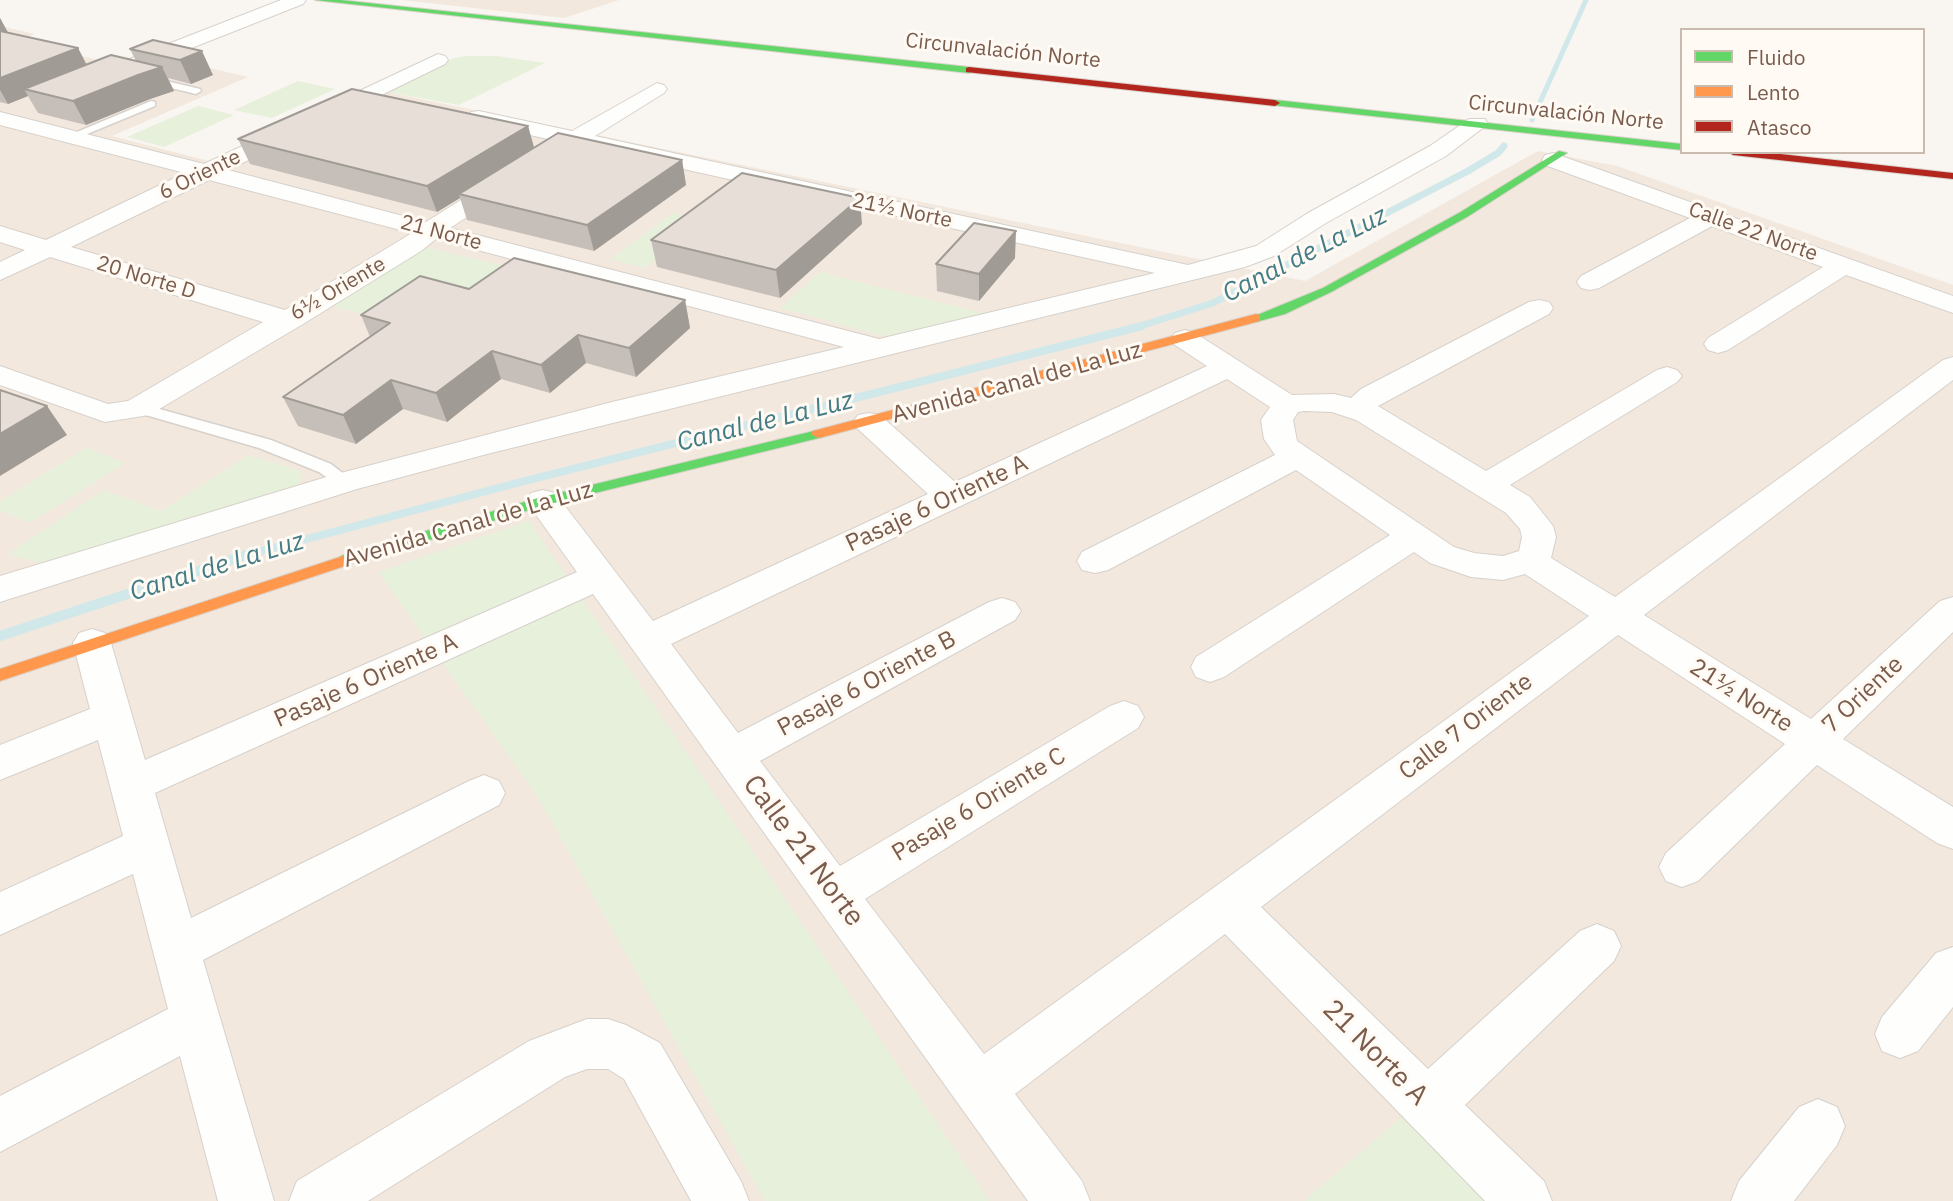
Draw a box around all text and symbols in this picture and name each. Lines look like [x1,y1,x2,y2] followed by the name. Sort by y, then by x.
[904,28,1102,74] street label: Circunvalación Norte
[1680,28,1925,154] legend
[1747,43,1806,71] text: Fluido
[1747,78,1800,106] text: Lento
[1467,90,1665,136] street label: Circunvalación Norte
[1747,113,1811,141] text: Atasco
[155,144,245,206] street label: 6 Oriente
[850,188,954,234] street label: 21½ Norte
[1685,197,1821,267] street label: Calle 22 Norte
[1218,200,1392,310] water label: Canal de La Luz
[397,210,485,256] street label: 21 Norte
[93,251,199,305] street label: 20 Norte D
[286,252,390,326] street label: 6½ Oriente
[889,336,1145,430] street label: Avenida Canal de La Luz
[674,385,856,459] water label: Canal de La Luz
[841,449,1033,559] street label: Pasaje 6 Oriente A
[340,476,596,574] street label: Avenida Canal de La Luz
[126,526,308,608] water label: Canal de La Luz
[773,625,961,743] street label: Pasaje 6 Oriente B
[270,628,462,734] street label: Pasaje 6 Oriente A
[1817,650,1909,740] street label: 7 Oriente
[1684,653,1798,739] street label: 21½ Norte
[1394,667,1538,787] street label: Calle 7 Oriente
[887,742,1071,868] street label: Pasaje 6 Oriente C
[735,769,871,933] street label: Calle 21 Norte
[1315,993,1435,1113] street label: 21 Norte A

